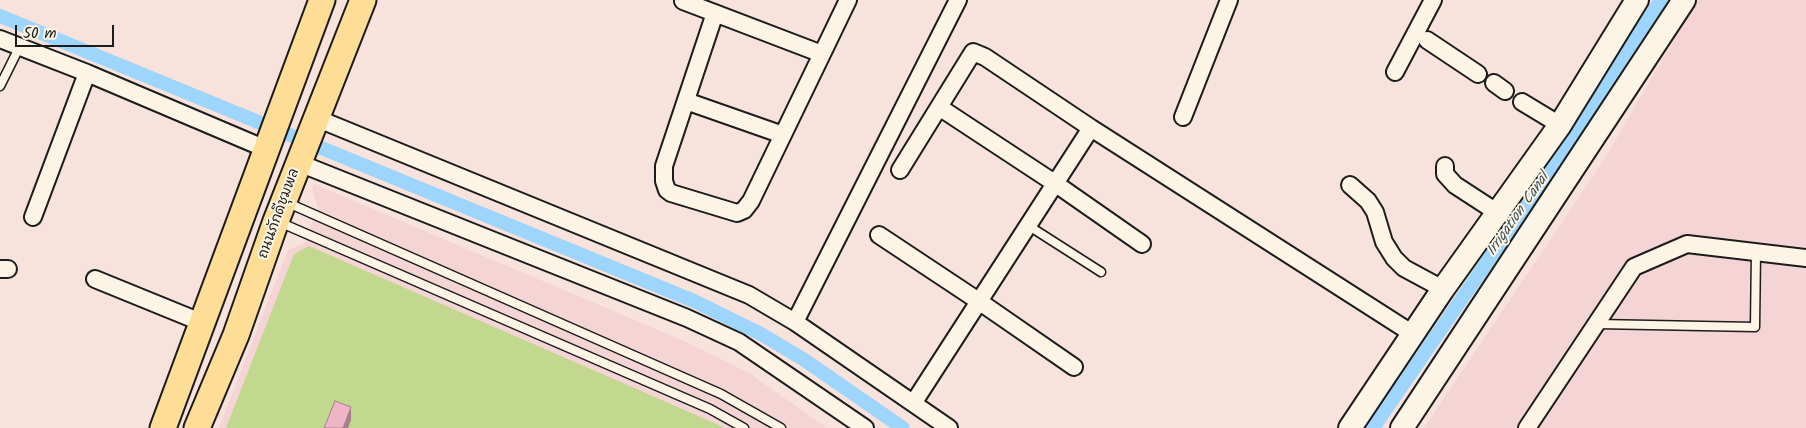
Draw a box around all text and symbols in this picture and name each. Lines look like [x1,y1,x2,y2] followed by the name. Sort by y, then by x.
[18,15,116,47] scale bar
[23,22,57,46] text: 50 m
[256,167,304,261] street label: ถนนภักดีชุมพล
[1484,170,1554,260] water label: Irrigation Canal

